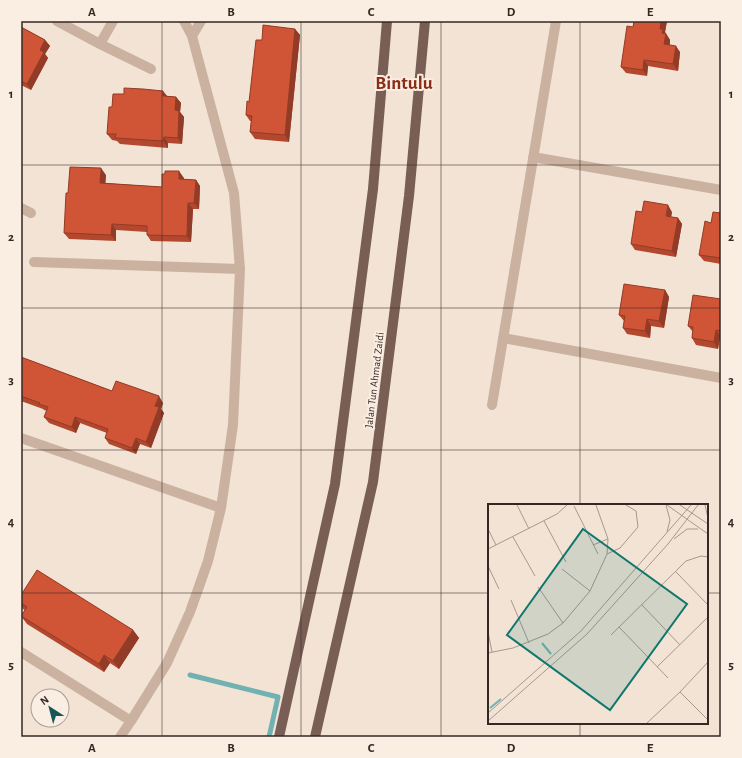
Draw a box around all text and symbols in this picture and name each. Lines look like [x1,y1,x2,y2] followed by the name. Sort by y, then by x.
[88,6,96,19] text: A
[227,6,235,19] text: B
[368,6,375,19] text: C
[507,6,516,19] text: D
[647,6,654,19] text: E
[375,74,433,93] district label: Bintulu
[9,88,13,101] text: 1
[729,88,733,101] text: 1
[8,231,14,244] text: 2
[728,231,734,244] text: 2
[363,332,386,429] street label: Jalan Tun Ahmad Zaidi
[8,374,14,387] text: 3
[728,374,734,387] text: 3
[488,504,708,724] inset map
[8,516,15,529] text: 4
[728,516,735,529] text: 4
[8,659,14,672] text: 5
[728,659,734,672] text: 5
[30,688,70,728] north arrow
[38,694,51,707] text: N
[88,742,96,755] text: A
[227,742,235,755] text: B
[368,742,375,755] text: C
[507,742,516,755] text: D
[647,742,654,755] text: E

